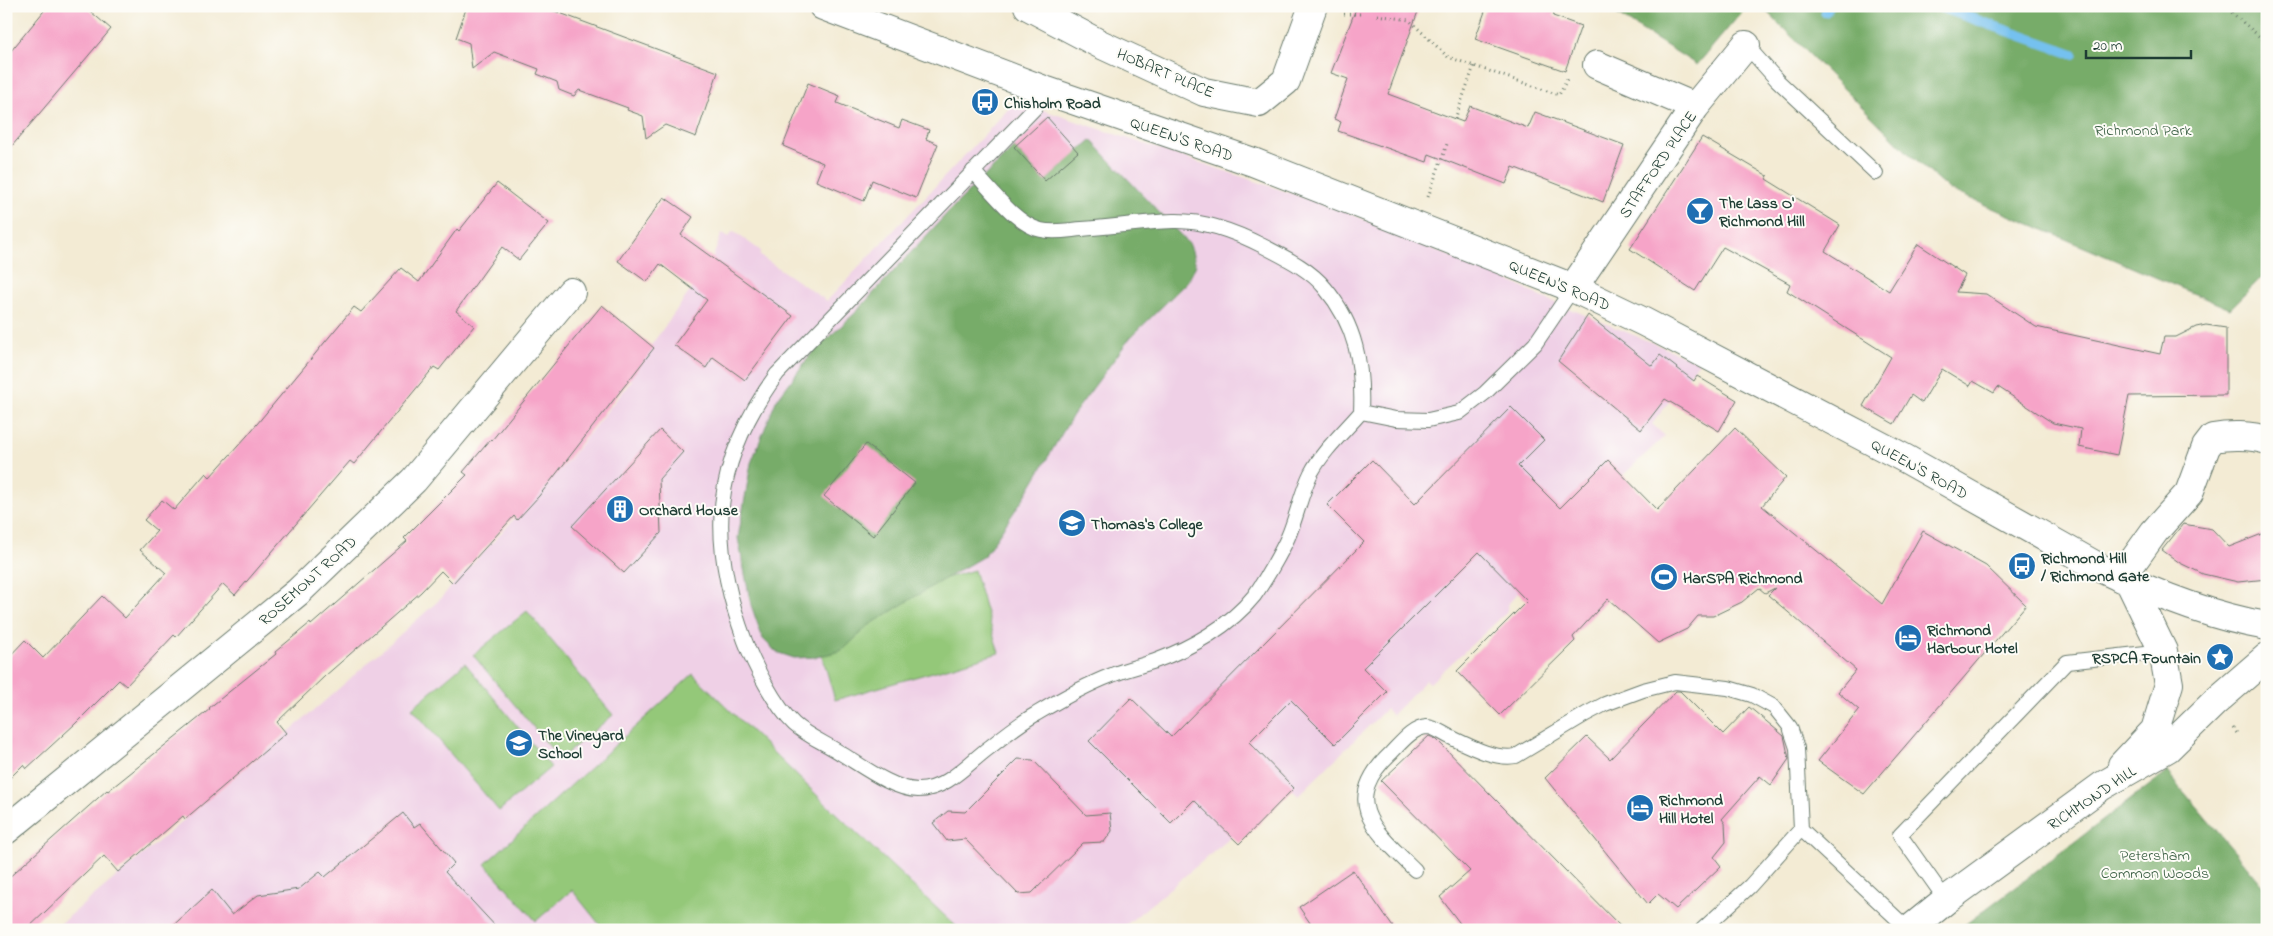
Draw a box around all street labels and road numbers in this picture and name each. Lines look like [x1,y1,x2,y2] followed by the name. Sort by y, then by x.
[1113,42,1218,105] street label: HOBART PLACE
[1614,106,1704,224] street label: STAFFORD PLACE
[1127,111,1236,169] street label: QUEEN'S ROAD
[1505,254,1613,318] street label: QUEEN'S ROAD
[1866,433,1972,506] street label: QUEEN'S ROAD
[254,531,363,632] street label: ROSEMONT ROAD
[2043,760,2141,837] street label: RICHMOND HILL

